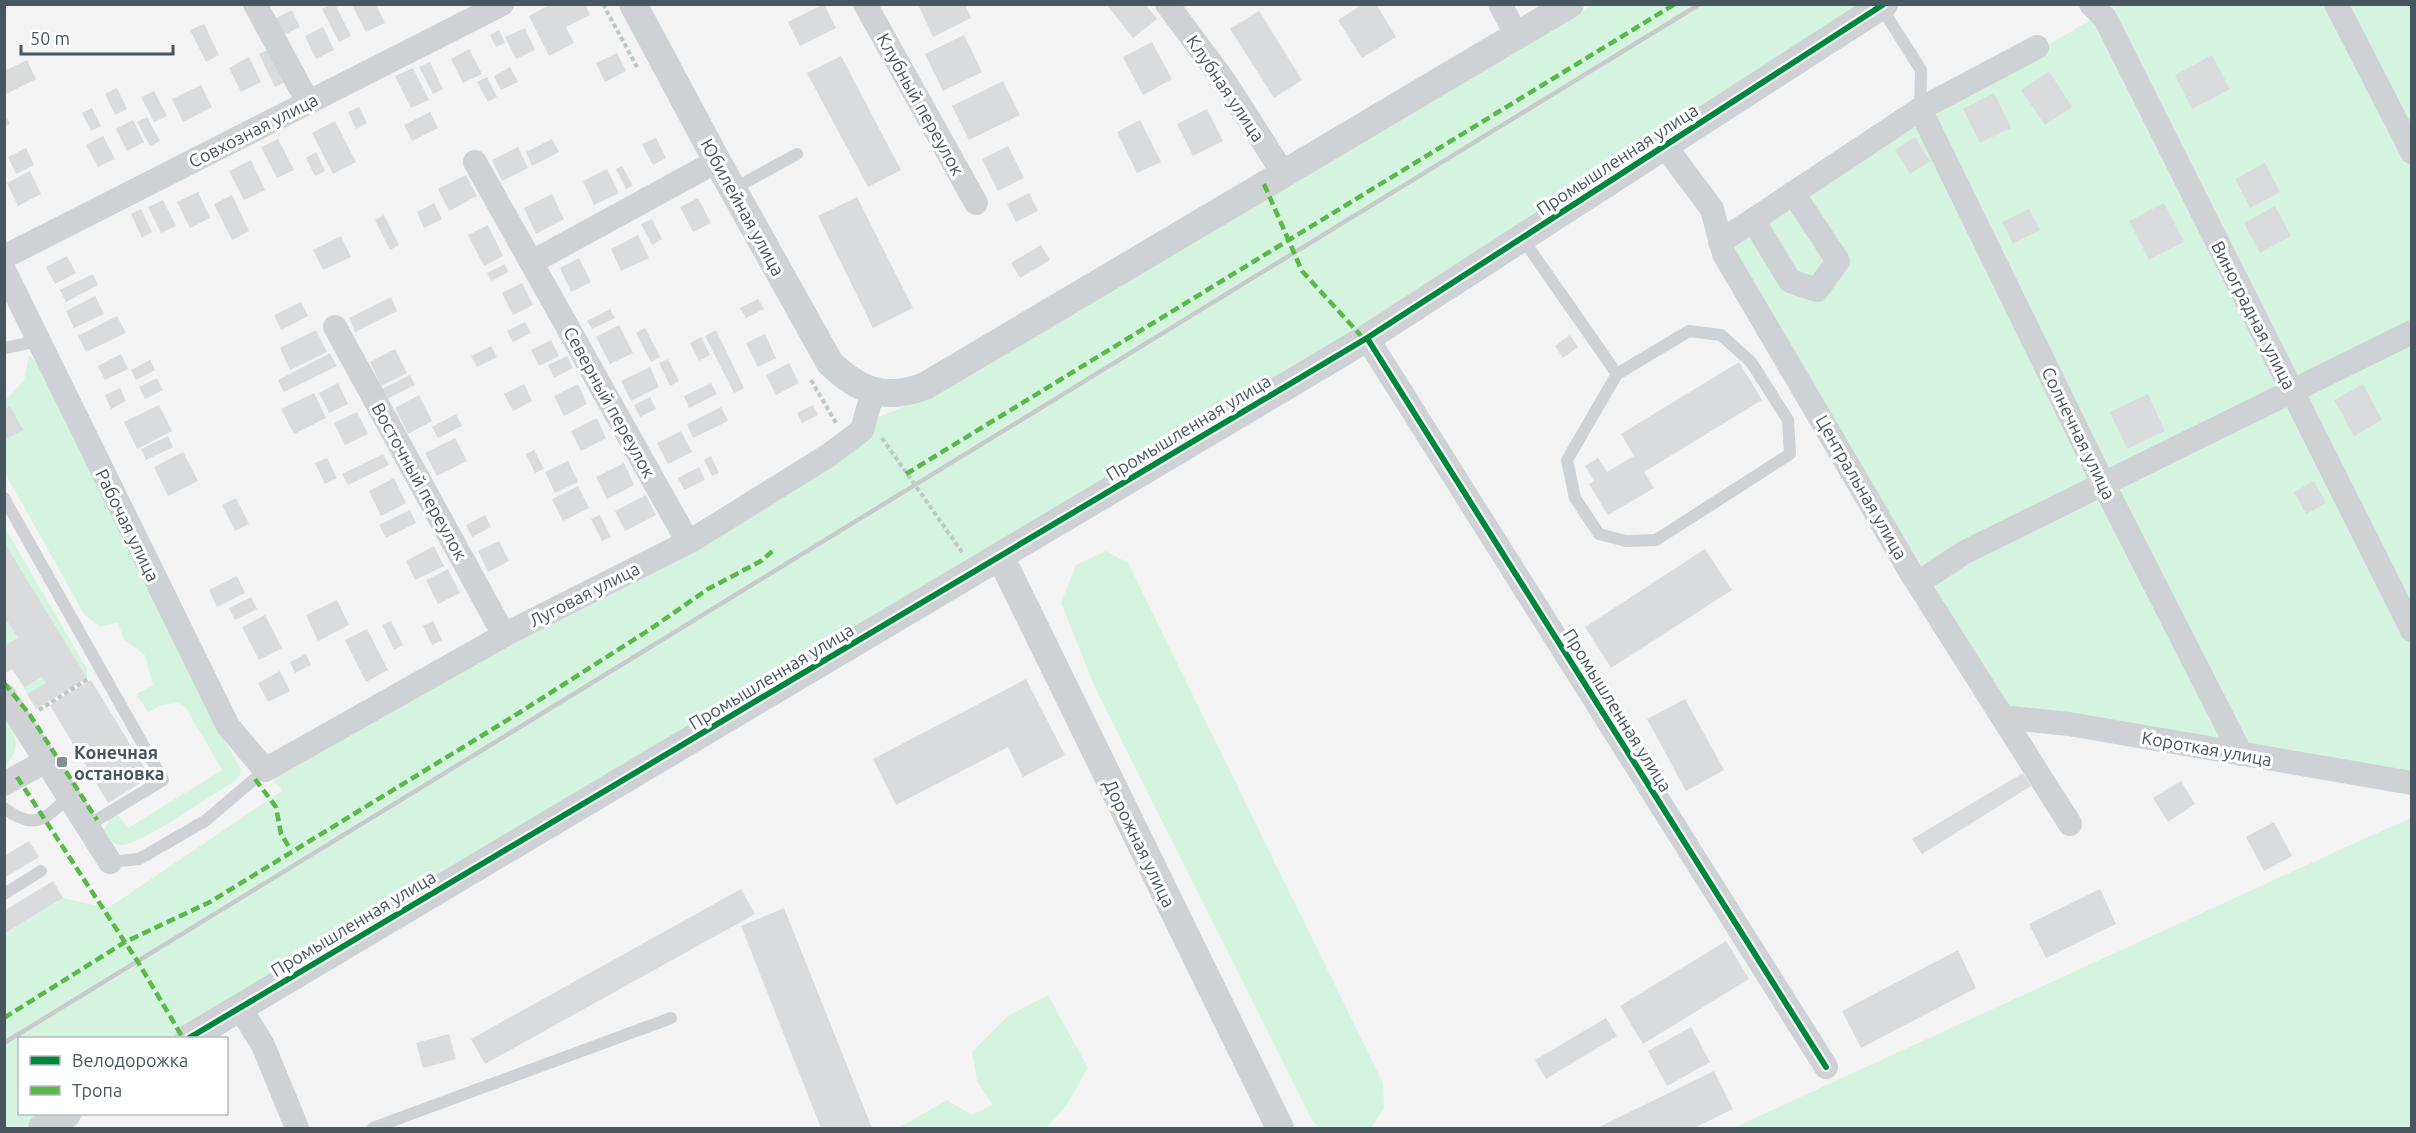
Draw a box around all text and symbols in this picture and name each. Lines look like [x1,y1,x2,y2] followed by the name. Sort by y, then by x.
[21,18,172,56] scale bar
[30,28,70,48] text: 50 m
[874,30,968,178] street label: Клубный переулок
[1183,31,1269,145] street label: Клубная улица
[185,89,321,171] street label: Совхозная улица
[1533,99,1701,219] street label: Промышленная улица
[697,135,789,279] street label: Юбилейная улица
[2208,238,2300,392] street label: Виноградная улица
[560,323,660,481] street label: Северный переулок
[2038,364,2120,502] street label: Солнечная улица
[1102,370,1274,484] street label: Промышленная улица
[368,399,472,563] street label: Восточный переулок
[1812,411,1912,563] street label: Центральная улица
[92,465,164,585] street label: Рабочая улица
[525,558,643,630] street label: Луговая улица
[685,619,857,733] street label: Промышленная улица
[1560,625,1676,795] street label: Промышленная улица
[2140,727,2274,769] street label: Короткая улица
[74,742,165,783] place label: Конечная остановка
[55,755,69,769] marker: Конечная остановка
[1100,776,1180,910] street label: Дорожная улица
[267,866,439,980] street label: Промышленная улица
[18,1037,228,1115] legend
[72,1050,188,1070] text: Велодорожка
[72,1080,122,1100] text: Тропа

